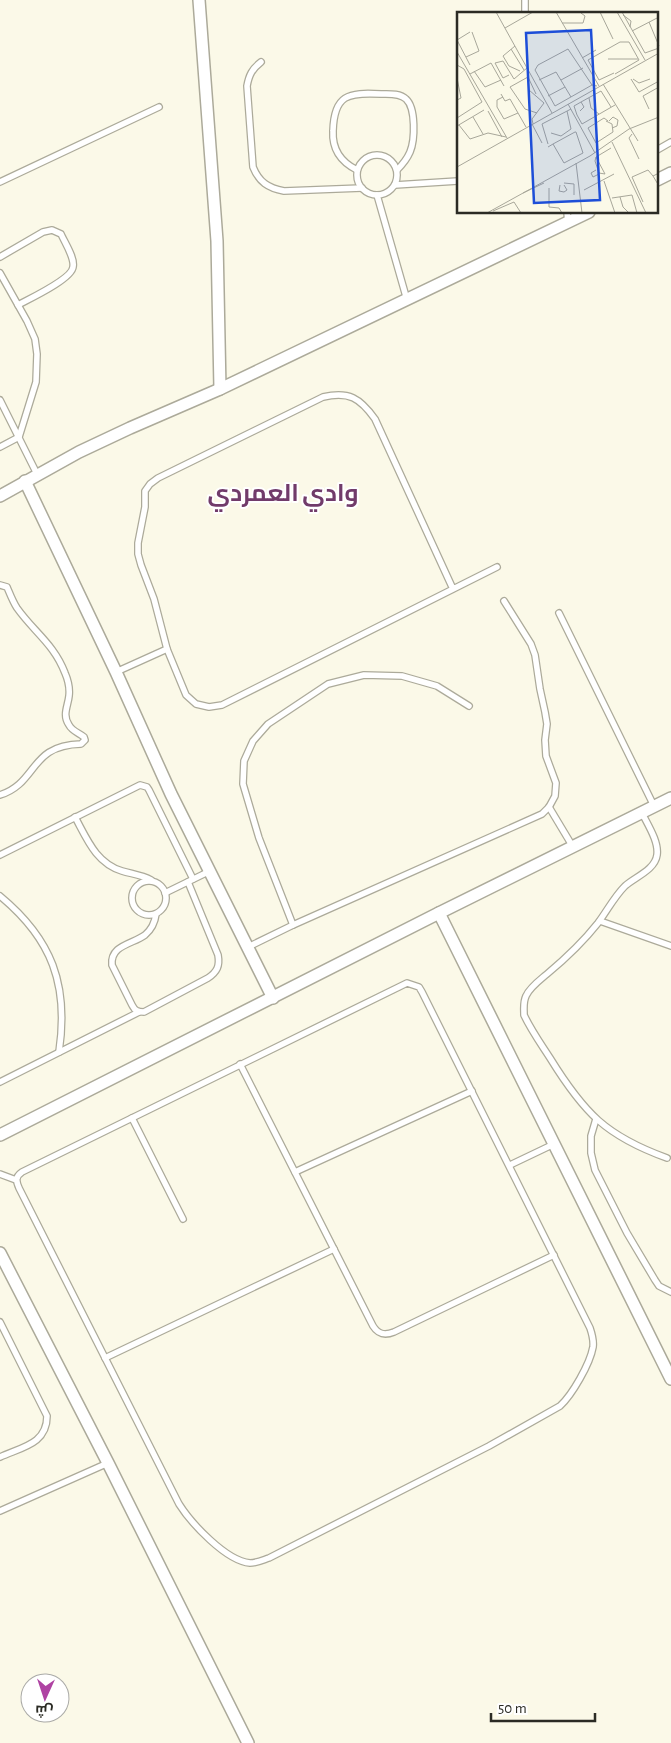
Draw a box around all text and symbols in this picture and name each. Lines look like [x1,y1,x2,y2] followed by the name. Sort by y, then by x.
[457,12,658,214] inset map
[207,482,359,512] district label: وادي العمردي
[20,1673,70,1723] north arrow
[491,1690,595,1722] scale bar
[498,1701,527,1716] text: 50 m
[35,1702,54,1719] text: ش

